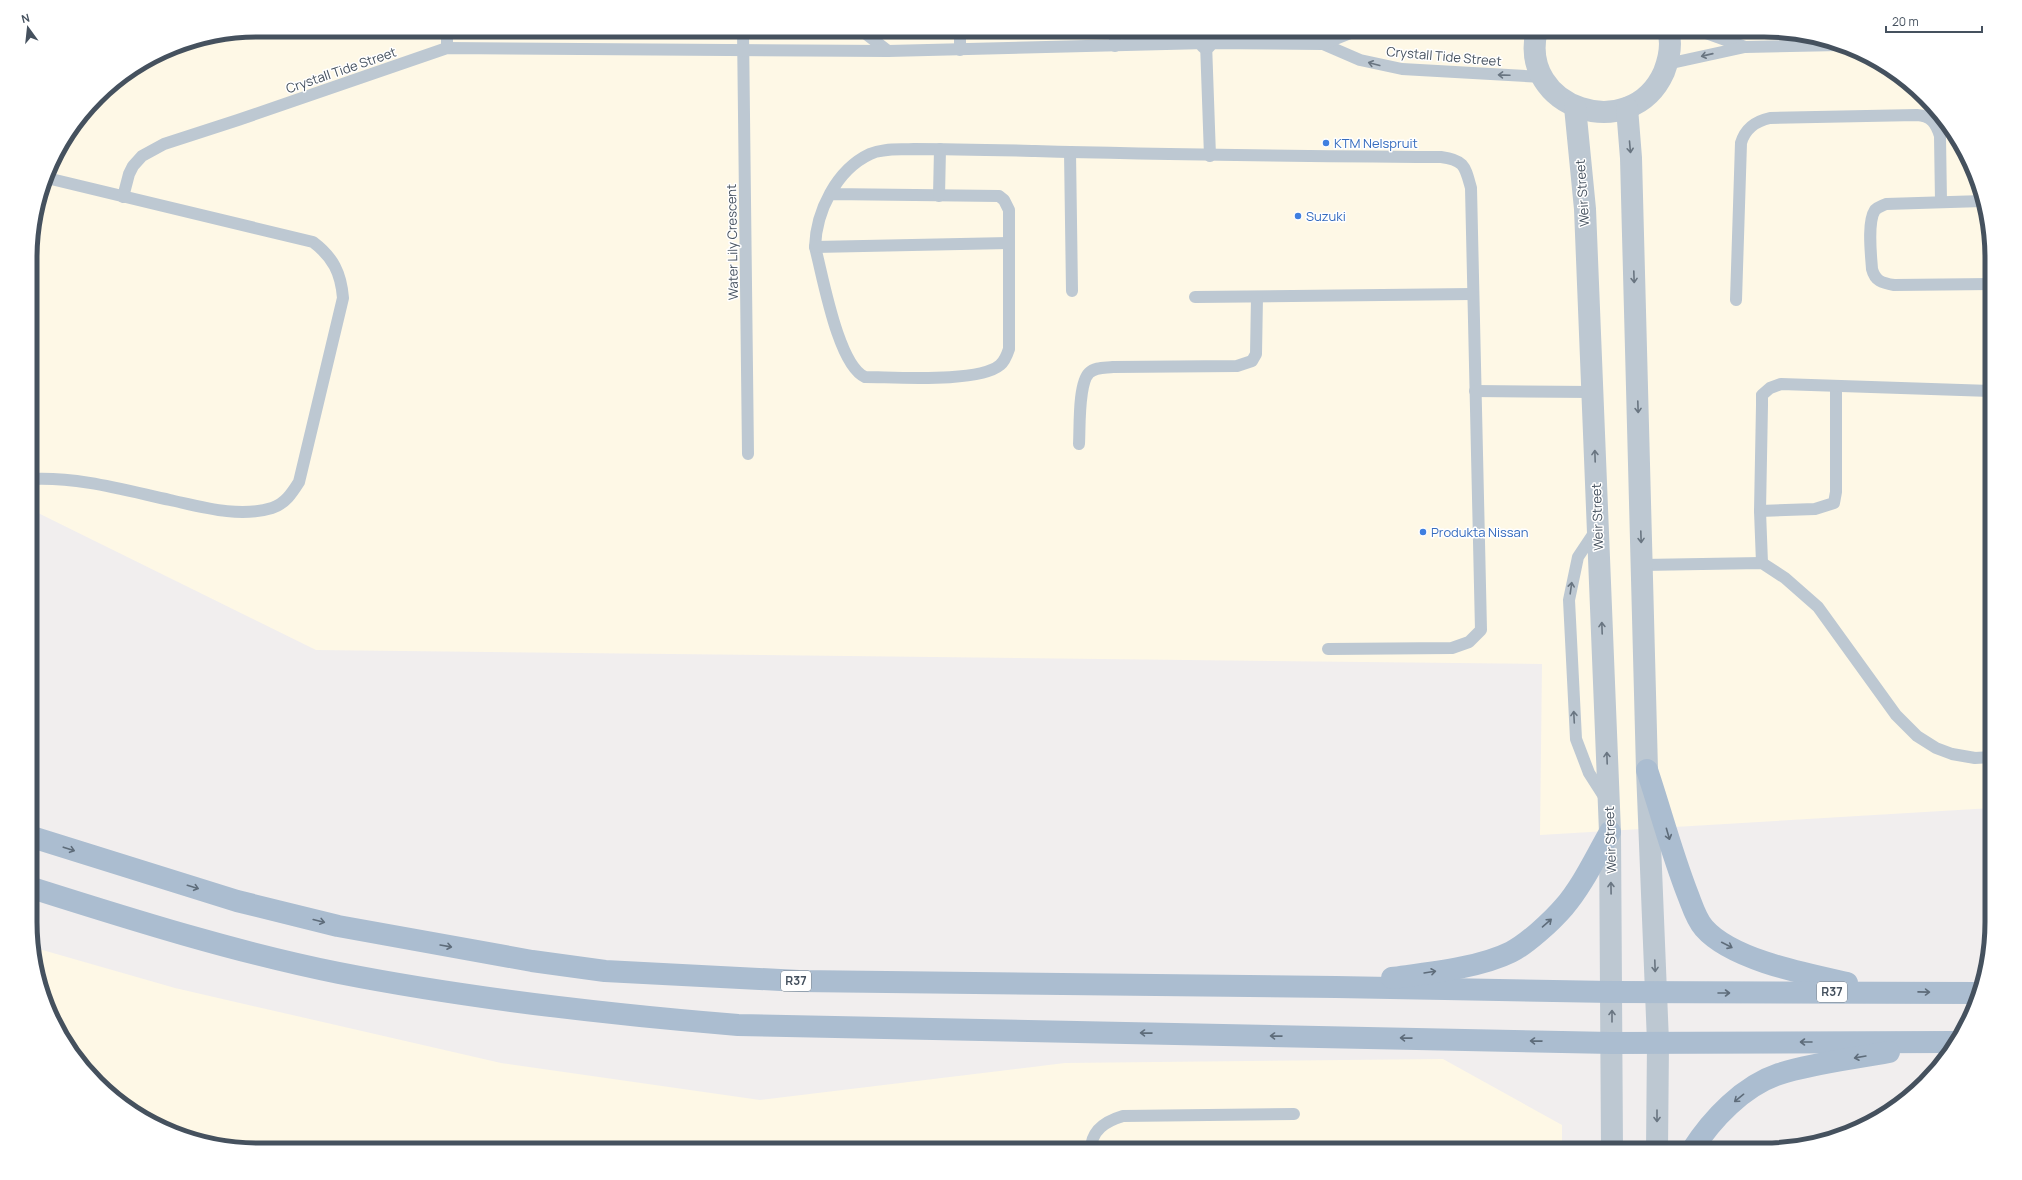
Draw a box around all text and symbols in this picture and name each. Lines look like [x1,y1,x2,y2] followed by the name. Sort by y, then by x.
[8,8,48,48] north arrow
[1886,8,1982,34] scale bar
[20,10,31,26] text: N
[1892,13,1919,30] text: 20 m
[1386,42,1502,70] street label: Crystall Tide Street
[283,43,399,97] street label: Crystall Tide Street
[1700,52,1713,60] one-way arrow
[1368,60,1381,67] one-way arrow
[1498,72,1511,79] one-way arrow
[1334,134,1418,152] place label: KTM Nelspruit
[1321,138,1331,148] marker: KTM Nelspruit
[1626,140,1634,153] one-way arrow
[1571,159,1593,227] street label: Weir Street
[722,184,742,300] street label: Water Lily Crescent
[1306,207,1346,225] place label: Suzuki
[1293,211,1303,221] marker: Suzuki
[1630,270,1638,283] one-way arrow
[1634,400,1642,413] one-way arrow
[1591,450,1599,463] one-way arrow
[1587,483,1607,551] street label: Weir Street
[1431,523,1529,541] place label: Produkta Nissan
[1418,527,1428,537] marker: Produkta Nissan
[1637,530,1645,543] one-way arrow
[1567,582,1575,595] one-way arrow
[1598,622,1605,635] one-way arrow
[1570,711,1578,724] one-way arrow
[1603,752,1611,765] one-way arrow
[1600,806,1620,874] street label: Weir Street
[1664,827,1672,840] one-way arrow
[63,845,75,853] one-way arrow
[1607,882,1615,895] one-way arrow
[186,884,199,891] one-way arrow
[312,918,325,925] one-way arrow
[1542,919,1553,928] one-way arrow
[439,942,452,950] one-way arrow
[1721,942,1733,949] one-way arrow
[1651,959,1659,972] one-way arrow
[1423,968,1436,976] one-way arrow
[781,971,811,991] road number: R37
[1817,982,1847,1002] road number: R37
[1917,988,1930,996] one-way arrow
[1717,989,1730,996] one-way arrow
[1608,1010,1616,1023] one-way arrow
[1140,1029,1153,1037] one-way arrow
[1270,1032,1283,1039] one-way arrow
[1400,1034,1413,1042] one-way arrow
[1530,1037,1543,1045] one-way arrow
[1800,1038,1813,1046] one-way arrow
[1854,1053,1867,1061] one-way arrow
[1733,1093,1744,1102] one-way arrow
[1653,1109,1661,1122] one-way arrow

